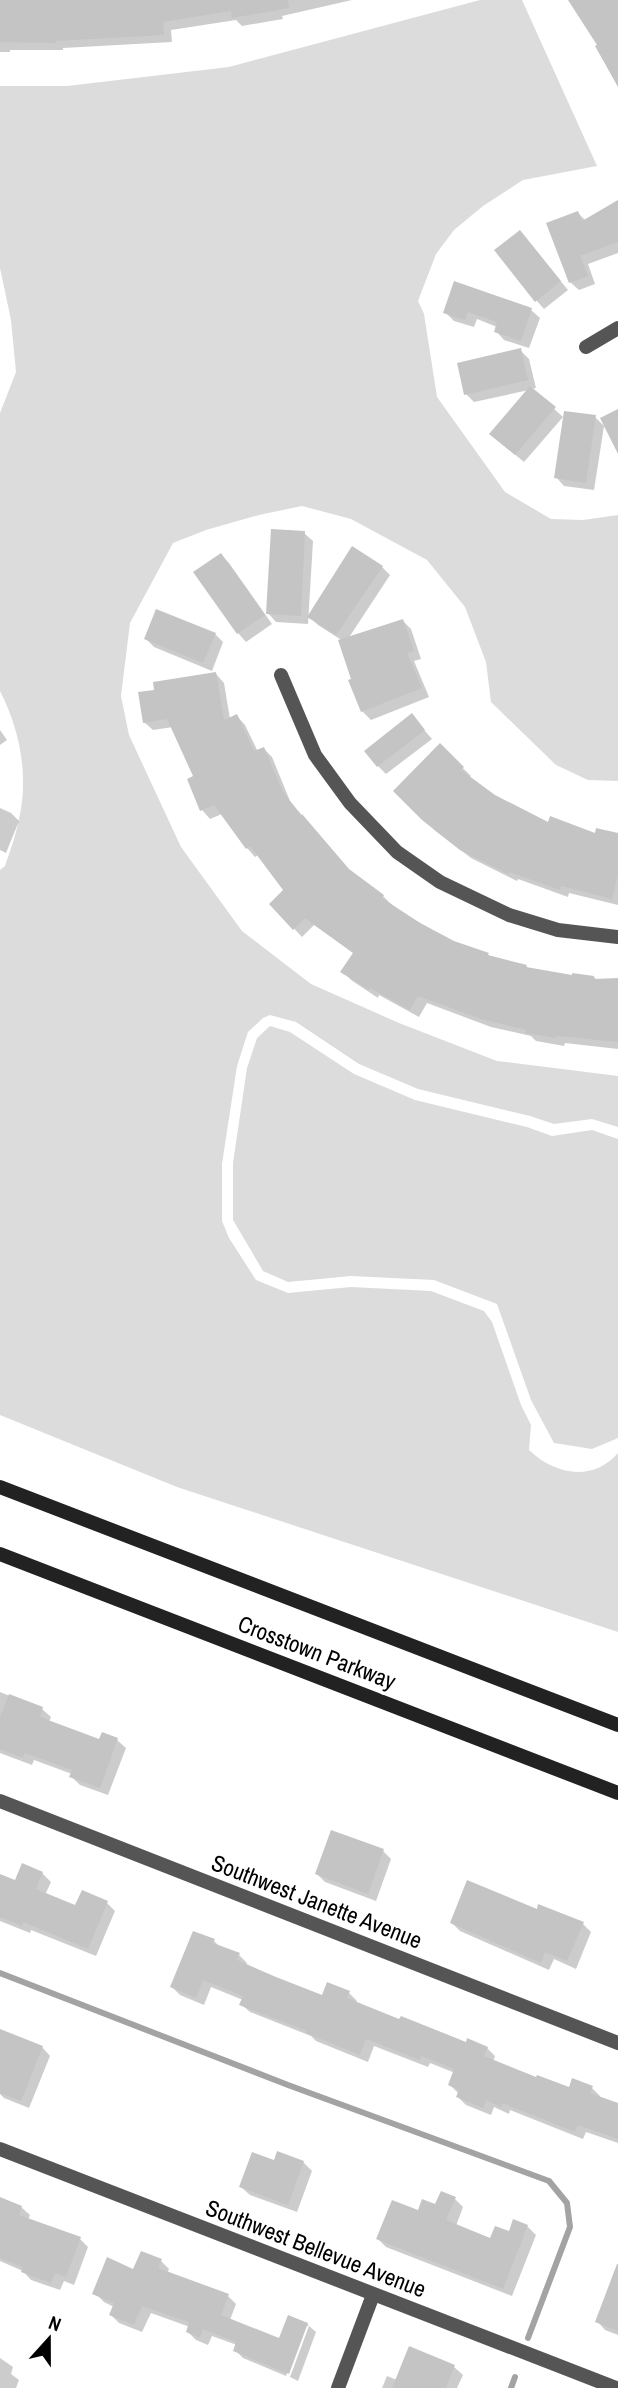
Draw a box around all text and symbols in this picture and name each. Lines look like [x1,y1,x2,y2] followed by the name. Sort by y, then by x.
[234,1608,401,1697] street label: Crosstown Parkway
[207,1847,427,1955] street label: Southwest Janette Avenue
[201,2192,431,2304] street label: Southwest Bellevue Avenue
[14,2304,84,2374] north arrow
[45,2309,65,2337] text: N

